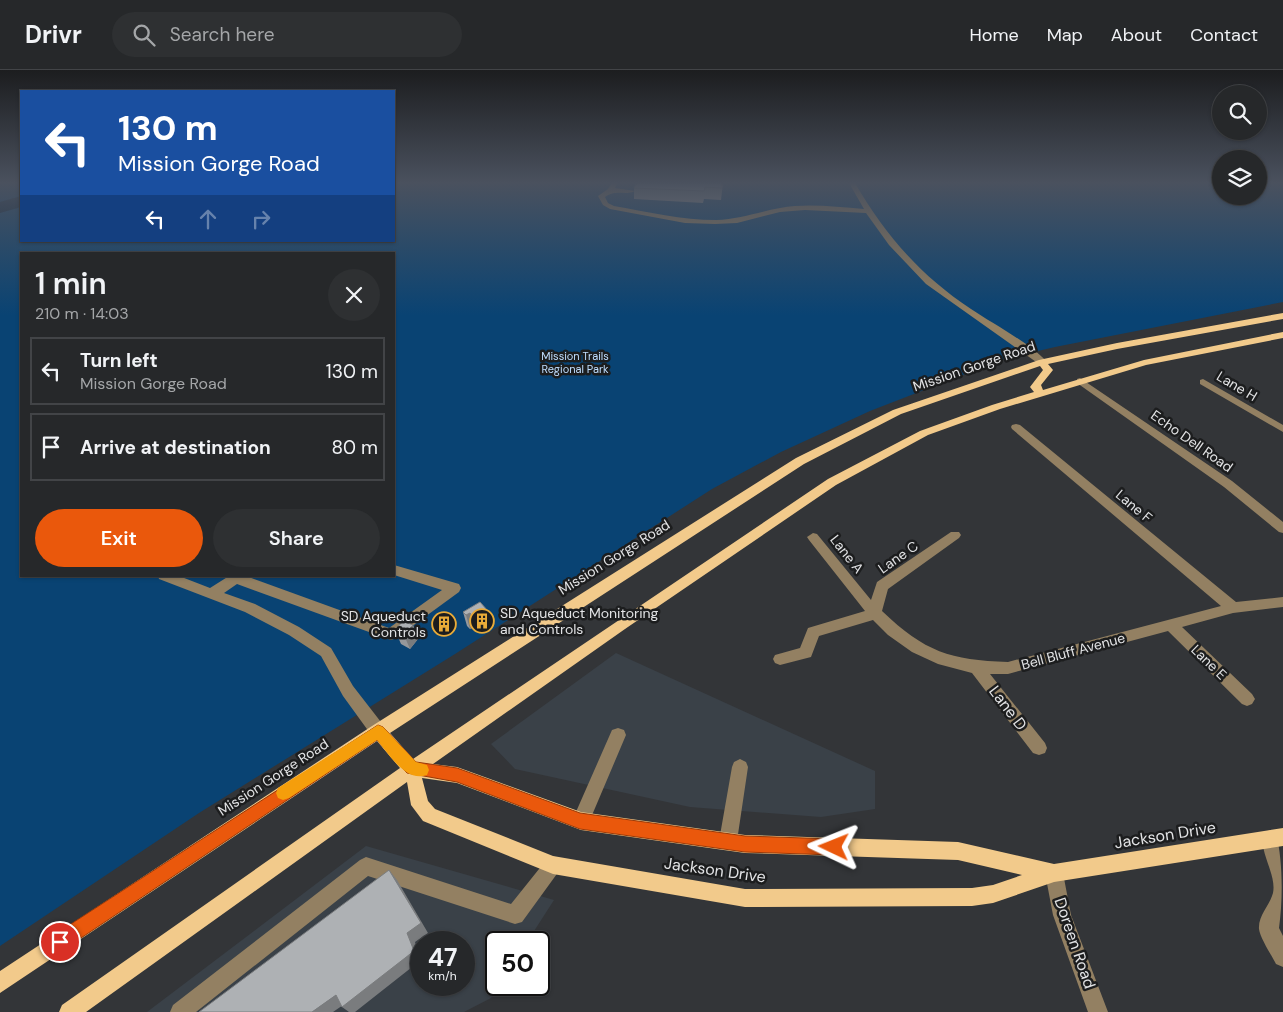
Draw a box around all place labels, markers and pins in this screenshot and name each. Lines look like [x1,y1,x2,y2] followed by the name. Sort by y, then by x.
[500,604,659,638] place label: SD Aqueduct Monitoring and Controls
[341,607,426,641] place label: SD Aqueduct Controls
[469,608,495,634] building icon: SD Aqueduct Monitoring and Controls
[431,611,457,637] building icon: SD Aqueduct Controls
[39,921,81,963] pin

